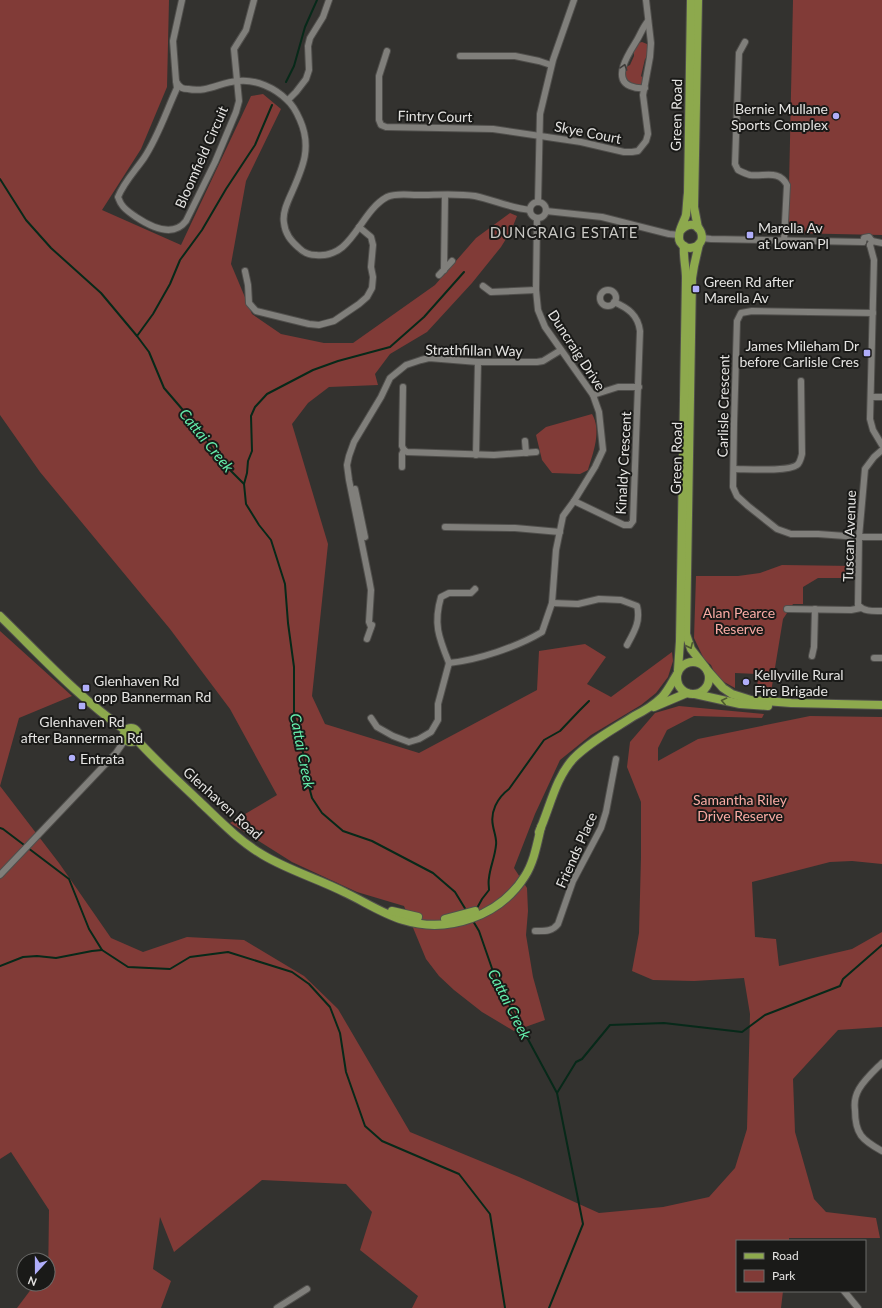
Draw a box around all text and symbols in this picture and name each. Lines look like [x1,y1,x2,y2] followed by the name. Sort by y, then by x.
[619,63,628,70] one-way arrow
[667,79,685,151] street label: Green Road
[731,100,828,133] place label: Bernie Mullane Sports Complex
[171,103,231,211] street label: Bloomfield Circuit
[398,107,472,125] street label: Fintry Court
[831,111,841,121] marker: Bernie Mullane Sports Complex
[553,117,623,147] street label: Skye Court
[758,219,829,252] place label: Marella Av at Lowan Pl
[490,223,638,241] district label: DUNCRAIG ESTATE
[745,230,755,240] marker: Marella Av at Lowan Pl
[704,273,794,306] place label: Green Rd after Marella Av
[691,284,701,294] marker: Green Rd after Marella Av
[545,307,609,393] street label: Duncraig Drive
[739,337,859,370] place label: James Mileham Dr before Carlisle Cres
[425,341,524,359] street label: Strathfillan Way
[862,348,872,358] marker: James Mileham Dr before Carlisle Cres
[714,355,732,457] street label: Carlisle Crescent
[176,405,239,476] water label: Cattai Creek
[612,411,634,515] street label: Kinaldy Crescent
[667,422,685,494] street label: Green Road
[839,490,859,582] street label: Tuscan Avenue
[703,604,775,637] park label: Alan Pearce Reserve
[685,641,693,649] one-way arrow
[754,666,844,699] place label: Kellyville Rural Fire Brigade
[94,672,211,705] place label: Glenhaven Rd opp Bannerman Rd
[741,677,751,687] marker: Kellyville Rural Fire Brigade
[81,683,91,693] marker: Glenhaven Rd opp Bannerman Rd
[721,697,728,706] one-way arrow
[77,701,87,711] marker: Glenhaven Rd after Bannerman Rd
[287,712,319,791] water label: Cattai Creek
[21,713,143,746] place label: Glenhaven Rd after Bannerman Rd
[80,750,124,767] place label: Entrata
[67,753,77,763] marker: Entrata
[180,763,266,843] street label: Glenhaven Road
[693,791,788,824] park label: Samantha Riley Drive Reserve
[552,810,600,890] street label: Friends Place
[485,966,536,1043] water label: Cattai Creek
[736,1240,866,1292] legend
[772,1248,799,1263] text: Road
[16,1252,56,1292] north arrow
[772,1268,796,1283] text: Park
[26,1274,39,1289] text: N

